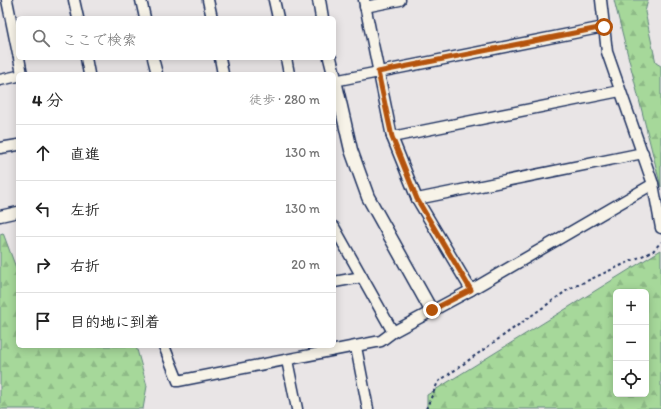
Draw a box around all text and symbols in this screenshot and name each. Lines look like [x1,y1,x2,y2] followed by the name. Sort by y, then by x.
[16,16,336,60] search box
[595,18,613,36] route start
[30,27,52,49] icon: search
[62,31,137,49] text: ここで検索
[32,90,63,110] text: 4 分
[249,92,320,107] text: 徒歩 · 280 m
[32,142,54,164] icon: ahead
[70,145,100,163] text: 直進
[285,145,320,160] text: 130 m
[32,198,54,220] icon: left
[70,201,100,219] text: 左折
[285,201,320,216] text: 130 m
[32,254,54,276] icon: right
[70,257,100,275] text: 右折
[291,257,320,272] text: 20 m
[613,289,649,397] map controls
[613,289,649,325] button: +
[423,301,441,319] route end
[32,310,54,332] icon: arrive
[70,313,160,331] text: 目的地に到着
[613,325,649,361] button: −
[613,361,649,397] button: locate

